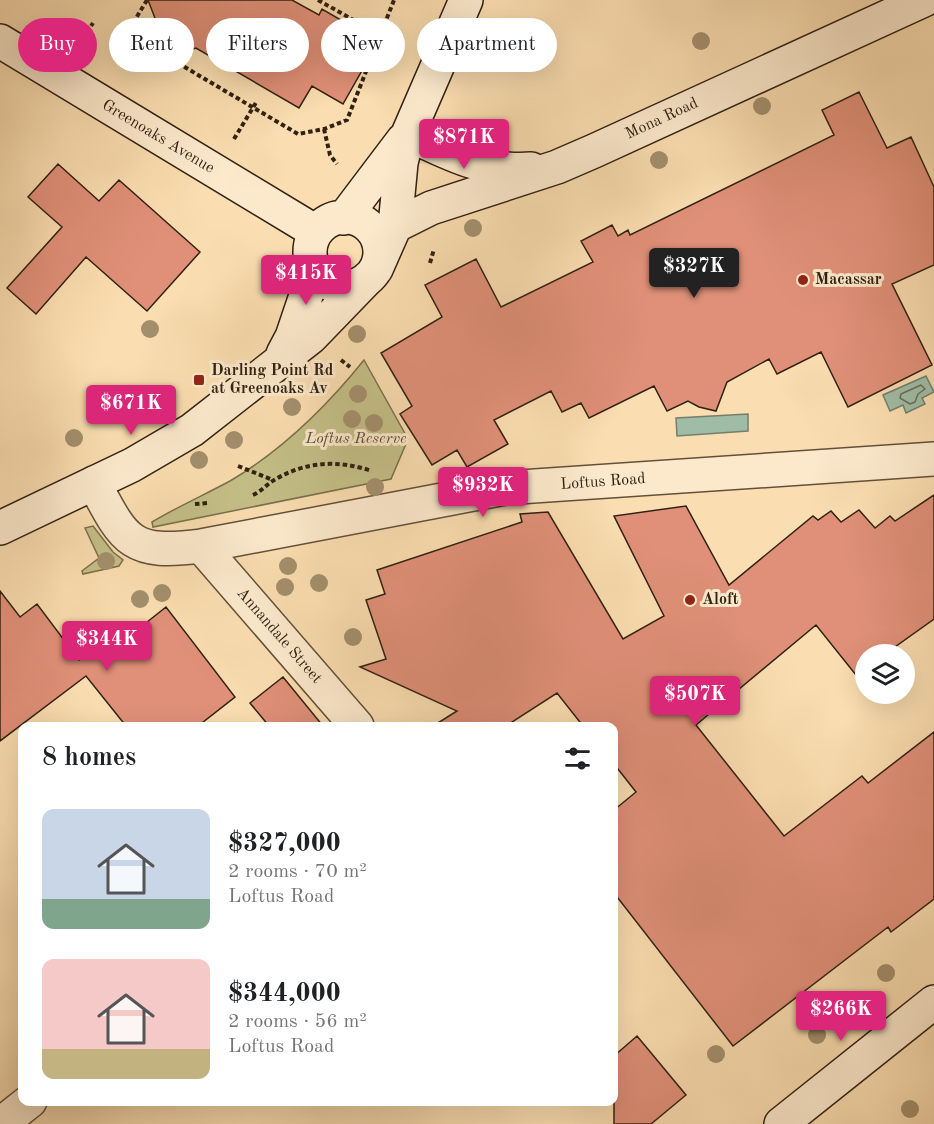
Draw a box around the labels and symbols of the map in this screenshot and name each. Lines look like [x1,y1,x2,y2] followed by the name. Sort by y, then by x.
[623,95,701,143] street label: Mona Road
[99,97,217,177] street label: Greenoaks Avenue
[422,119,506,170] pin: $871K
[652,248,736,299] pin: $327K
[264,255,348,306] pin: $415K
[815,272,882,288] place label: Macassar
[796,273,810,287] marker: Macassar
[211,363,334,397] place label: Darling Point Rd at Greenoaks Av
[192,373,206,387] marker: Darling Point Rd at Greenoaks Av
[89,385,173,436] pin: $671K
[304,431,407,447] park label: Loftus Reserve
[441,467,525,518] pin: $932K
[560,471,646,493] street label: Loftus Road
[233,585,325,687] street label: Annandale Street
[702,592,739,608] place label: Aloft
[683,593,697,607] marker: Aloft
[65,621,149,672] pin: $344K
[653,676,737,727] pin: $507K
[799,991,883,1042] pin: $266K

